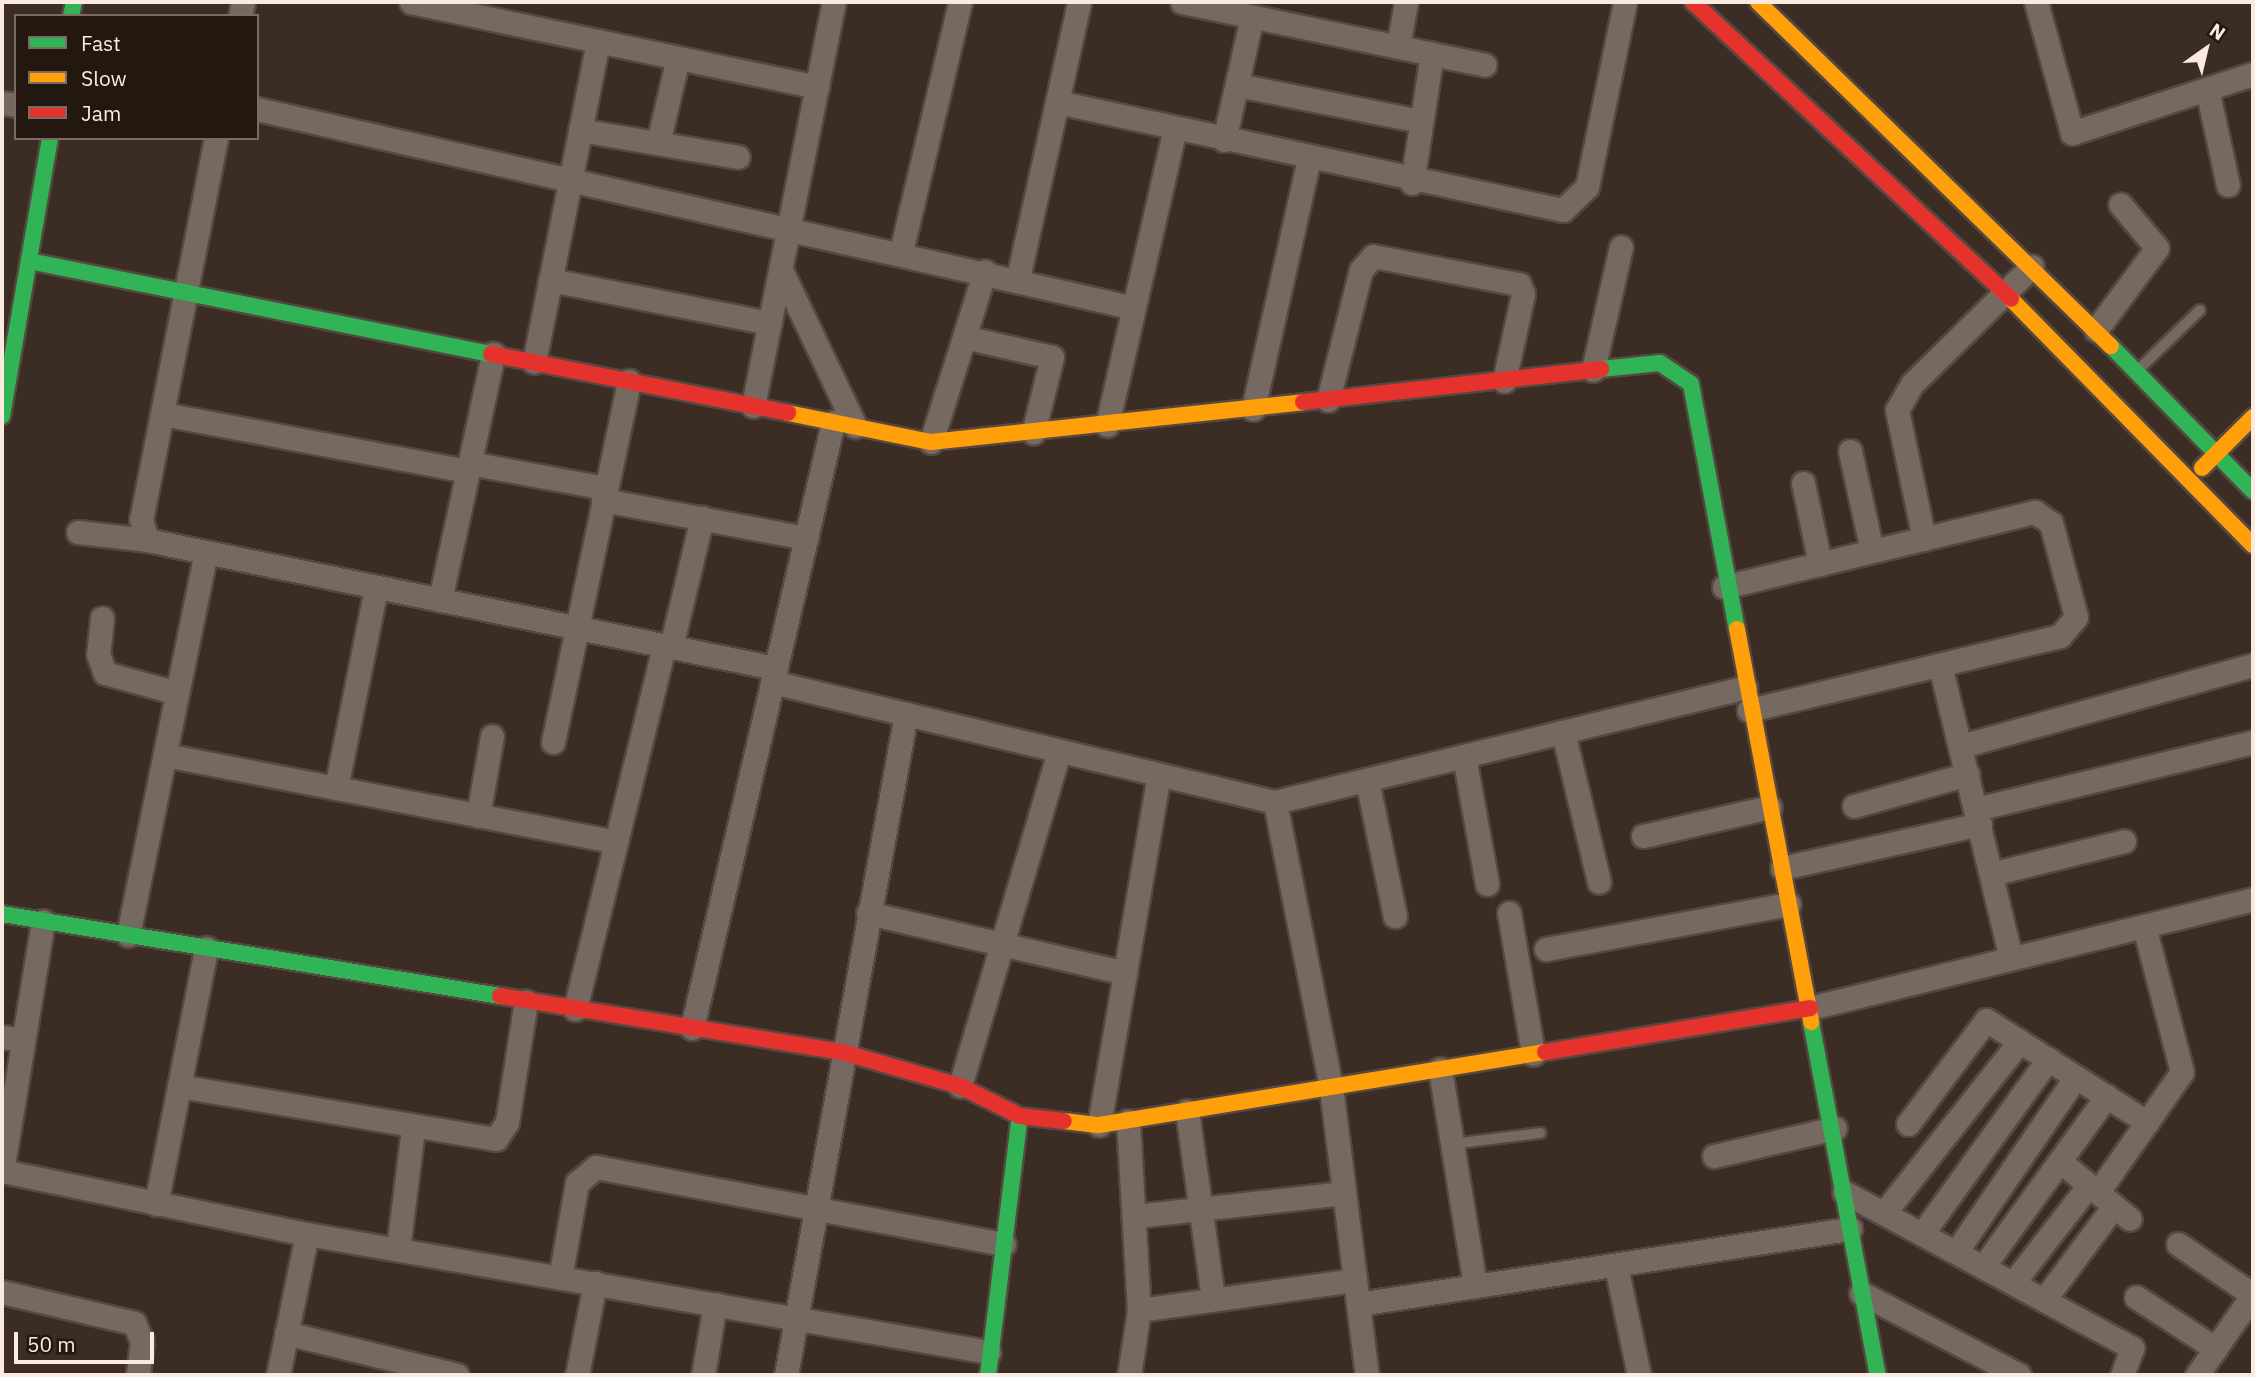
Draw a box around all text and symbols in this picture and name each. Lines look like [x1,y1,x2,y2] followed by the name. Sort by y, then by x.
[14,14,259,140] legend
[2171,14,2241,84] north arrow
[2205,18,2230,45] text: N
[81,29,121,57] text: Fast
[81,64,127,92] text: Slow
[81,99,121,127] text: Jam
[18,1318,158,1362] scale bar
[27,1330,76,1358] text: 50 m

